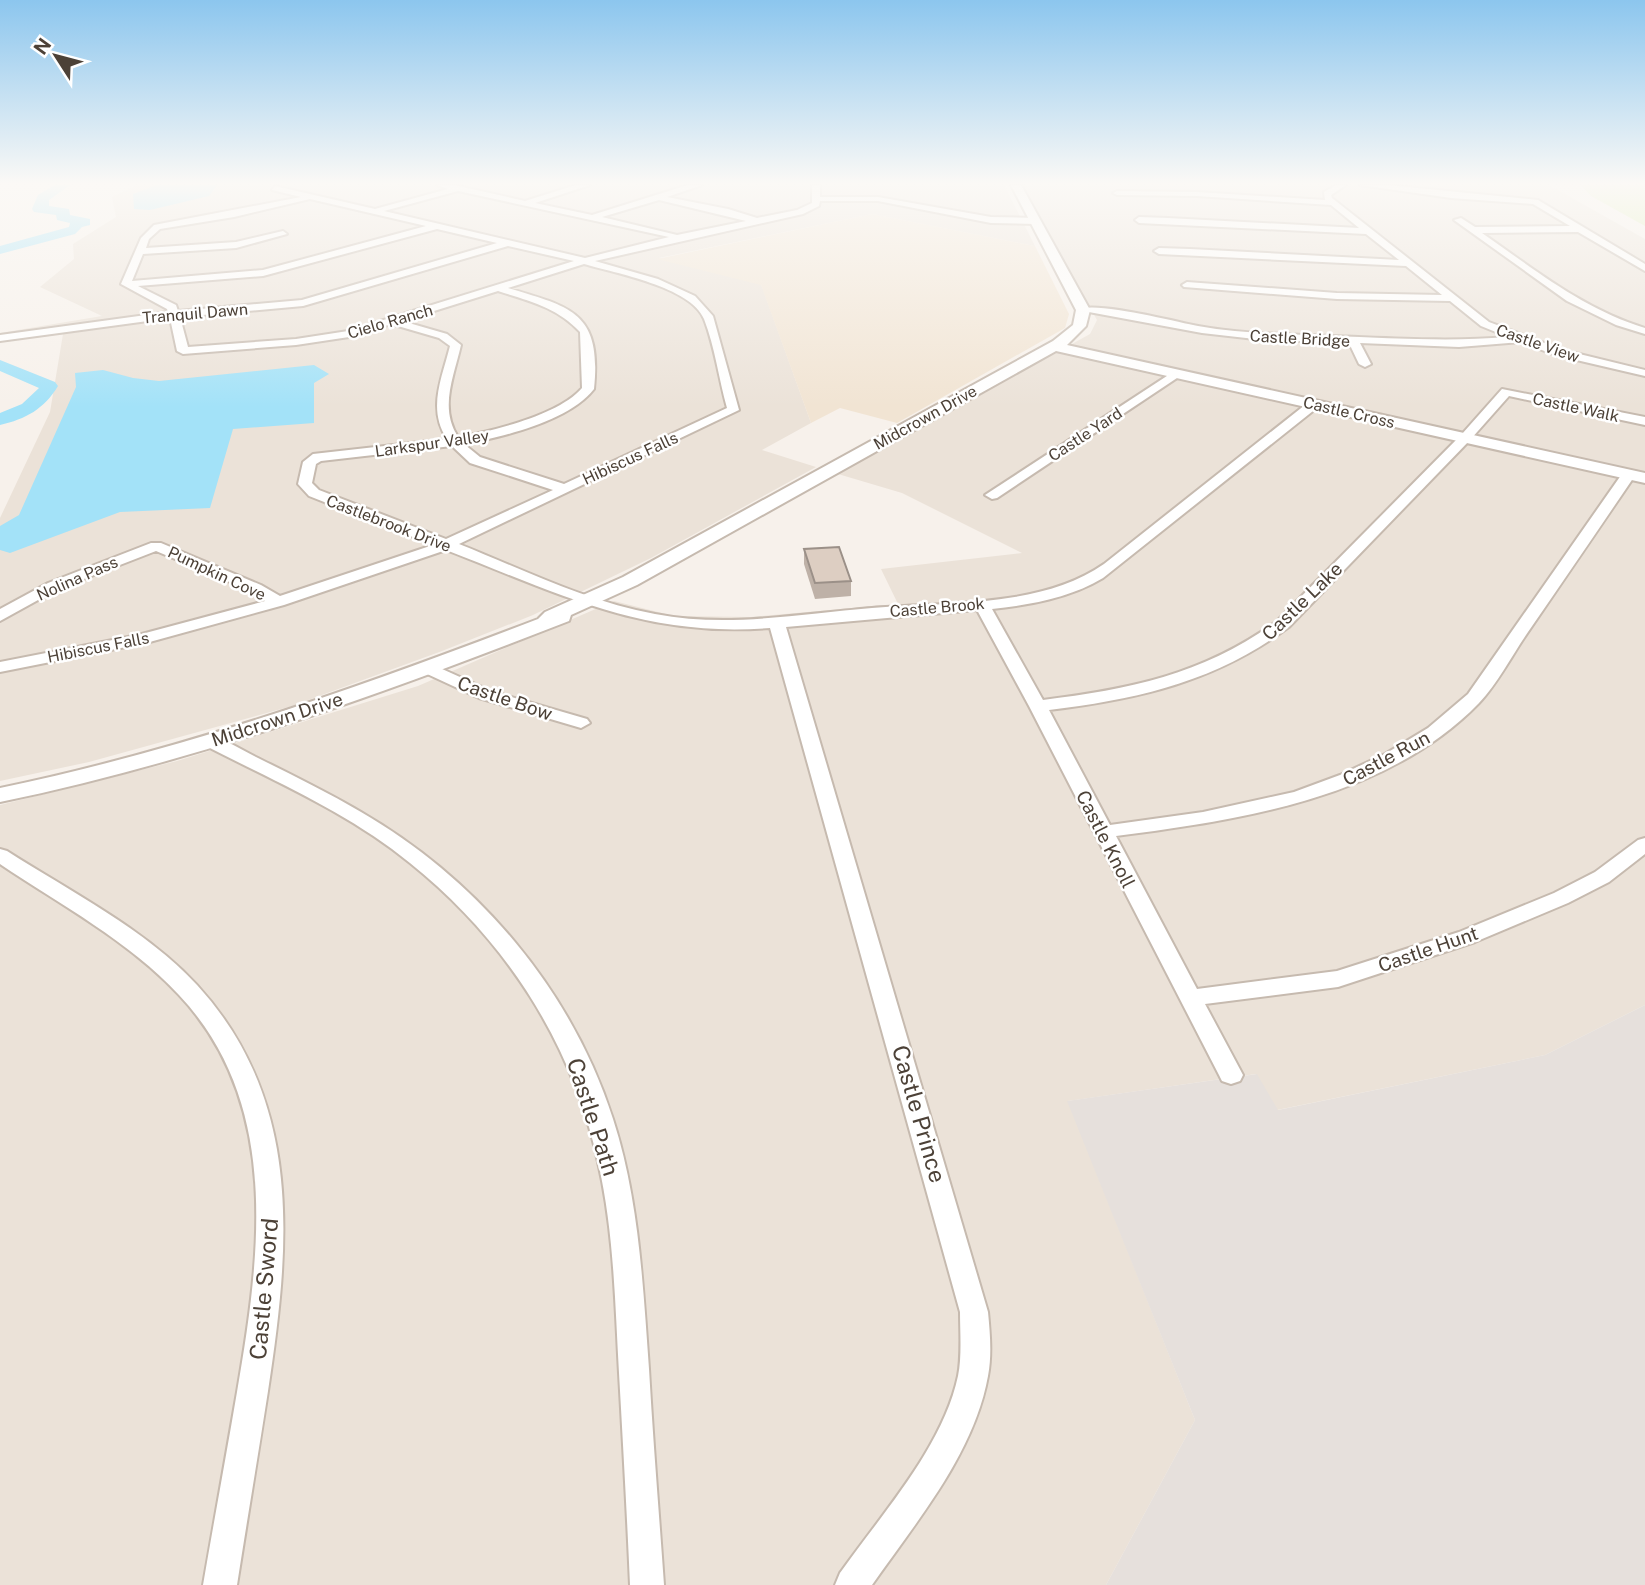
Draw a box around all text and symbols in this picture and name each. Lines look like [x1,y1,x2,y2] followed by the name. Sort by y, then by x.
[21,21,91,91] north arrow
[29,34,56,58] text: N
[141,299,249,328] street label: Tranquil Dawn
[345,300,435,343] street label: Cielo Ranch
[1494,320,1582,367] street label: Castle View
[1249,326,1351,351] street label: Castle Bridge
[870,381,980,454] street label: Midcrown Drive
[1531,389,1621,426] street label: Castle Walk
[1301,393,1397,432] street label: Castle Cross
[1045,403,1126,465] street label: Castle Yard
[374,426,491,461] street label: Larkspur Valley
[579,428,681,489] street label: Hibiscus Falls
[324,491,454,556] street label: Castlebrook Drive
[165,542,269,604] street label: Pumpkin Cove
[34,552,121,605] street label: Nolina Pass
[1257,557,1347,645] street label: Castle Lake
[889,594,985,621] street label: Castle Brook
[46,628,151,667] street label: Hibiscus Falls
[455,671,556,725] street label: Castle Bow
[209,687,345,751] street label: Midcrown Drive
[1339,726,1433,790] street label: Castle Run
[1072,787,1140,891] street label: Castle Knoll
[1375,922,1481,976] street label: Castle Hunt
[887,1042,952,1186] street label: Castle Prince
[562,1055,625,1179] street label: Castle Path
[244,1217,283,1361] street label: Castle Sword

